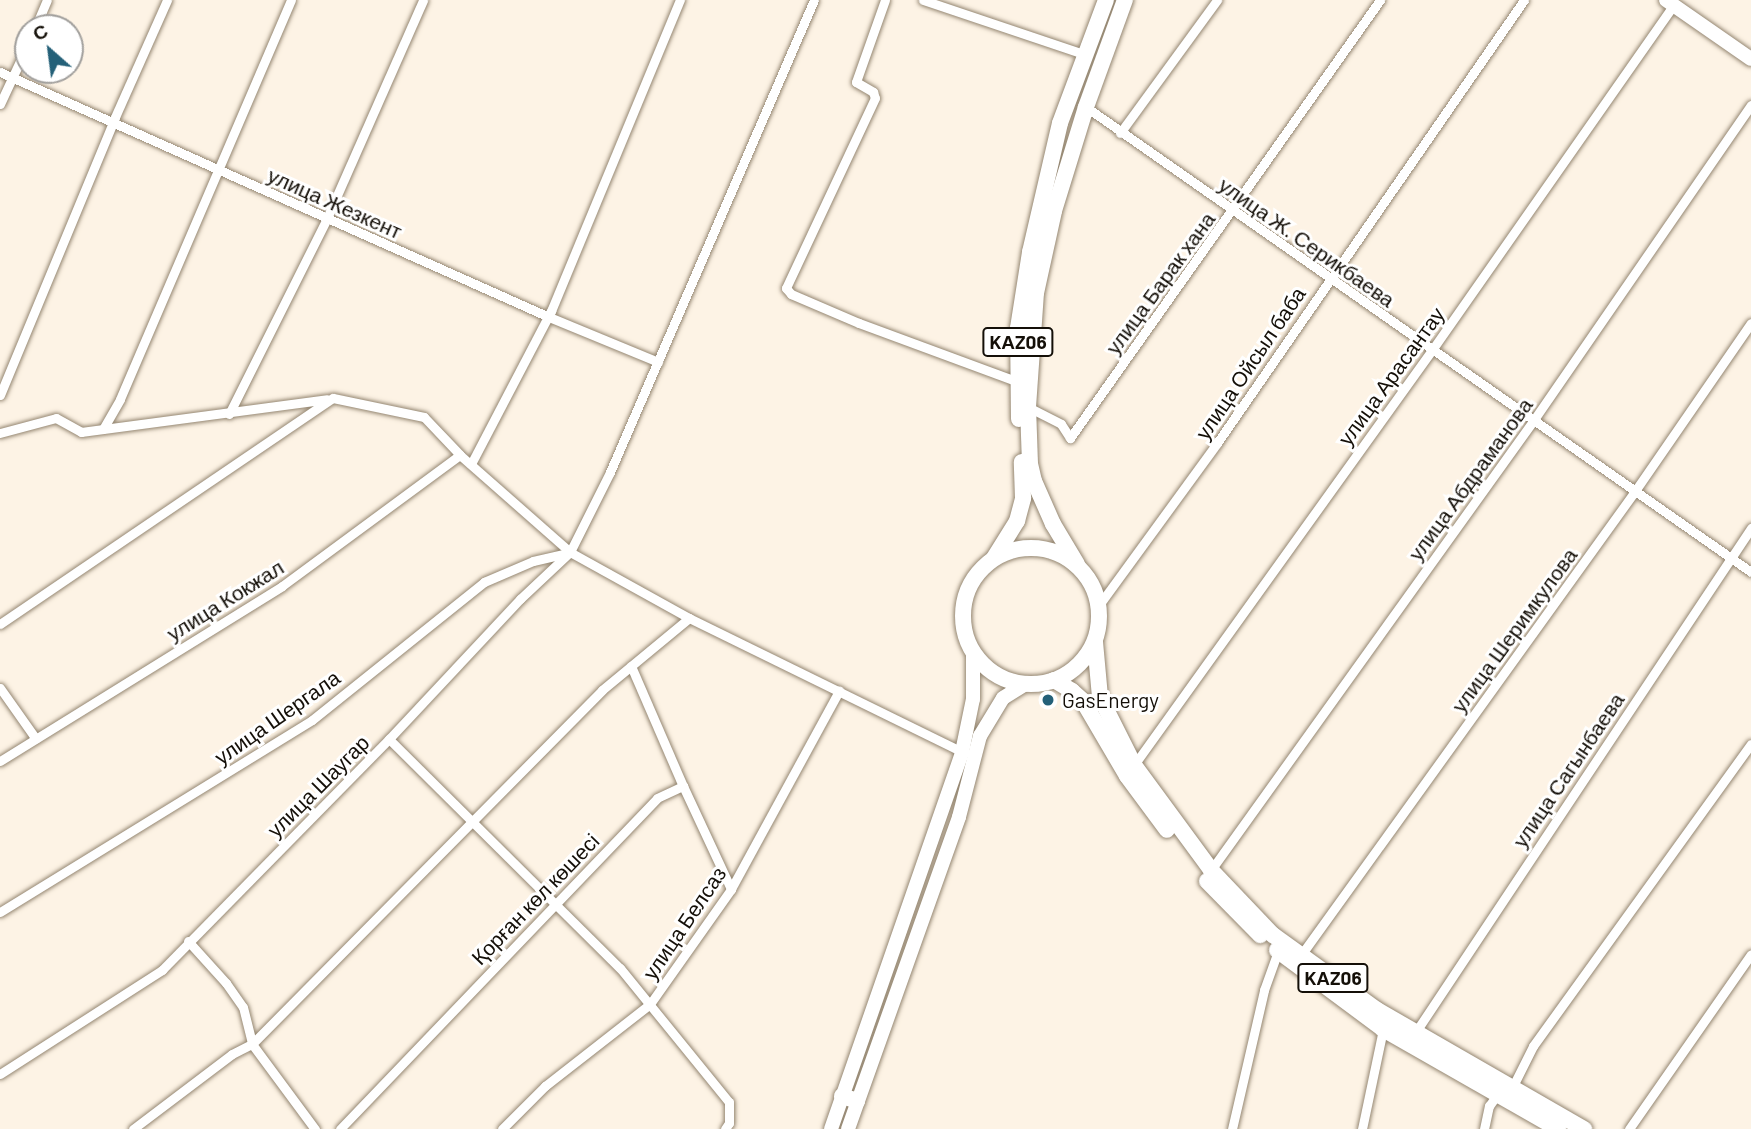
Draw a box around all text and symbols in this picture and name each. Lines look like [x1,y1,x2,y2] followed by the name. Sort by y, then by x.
[14,14,84,84] north arrow
[28,18,51,45] text: С
[264,162,406,244] street label: улица Жезкент
[1214,172,1400,312] street label: улица Ж. Серикбаева
[1100,207,1220,359] street label: улица Барак хана
[1190,282,1310,444] street label: улица Ойсыл баба
[1332,302,1450,450] street label: улица Арасантау
[981,326,1055,358] road number: KАZ06
[1403,393,1537,565] street label: улица Абдраманова
[1446,543,1582,717] street label: улица Шеримкулова
[162,554,288,646] street label: улица Кокжал
[209,664,345,770] street label: улица Шергала
[1062,687,1159,713] place label: GasEnergy
[1507,688,1629,852] street label: улица Сагынбаева
[1040,692,1056,708] marker: GasEnergy
[262,730,374,842] street label: улица Шаугар
[466,828,604,970] street label: Қорған көл көшесі
[637,862,731,984] street label: улица Белсаз
[1296,962,1370,994] road number: KАZ06

